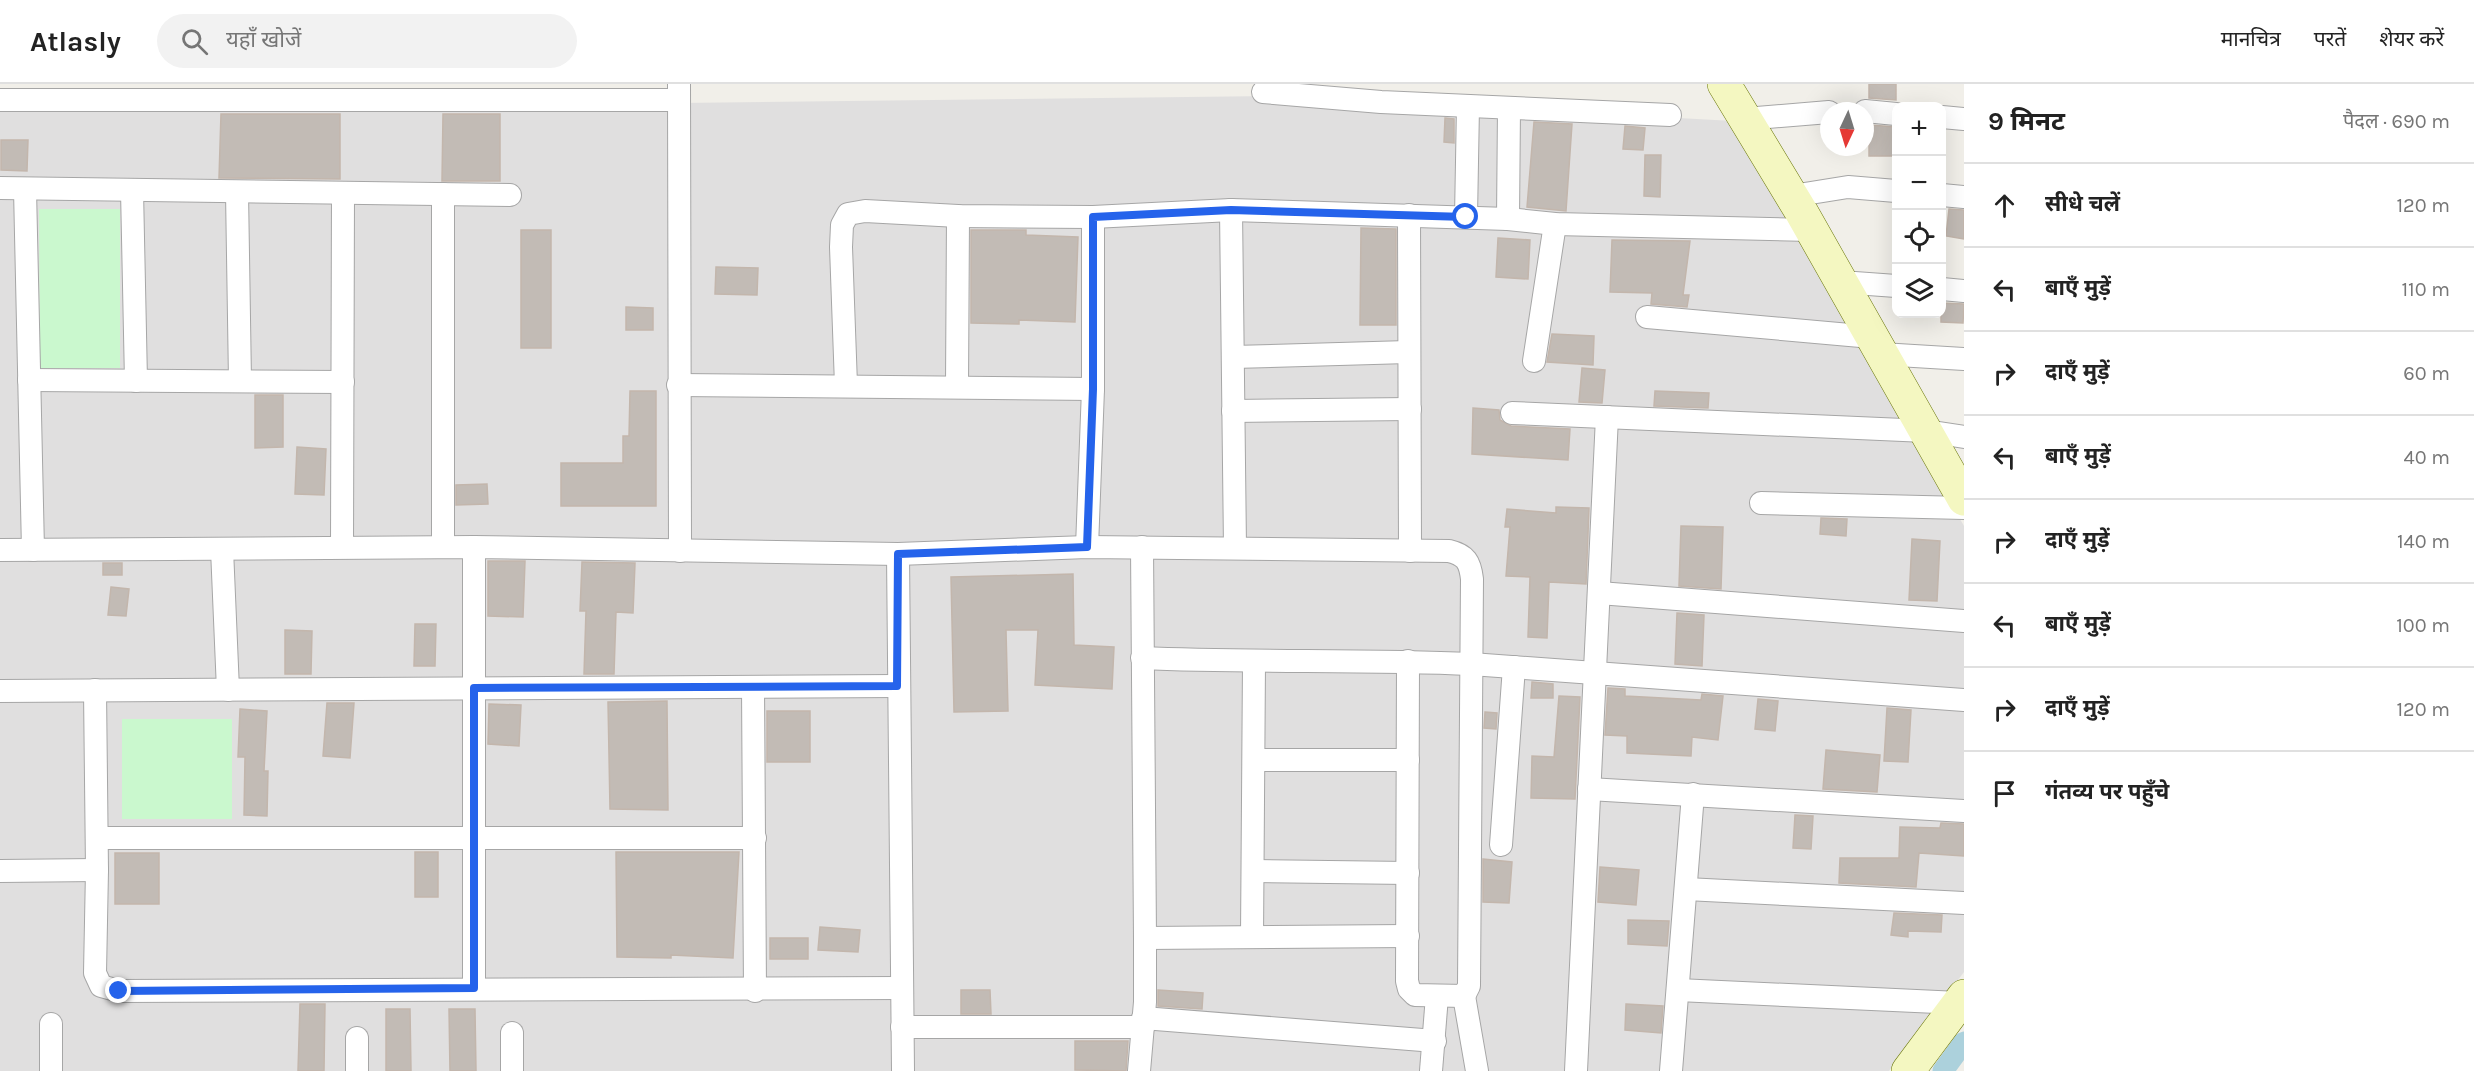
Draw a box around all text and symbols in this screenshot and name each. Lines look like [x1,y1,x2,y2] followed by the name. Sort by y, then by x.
[157,14,577,68] search box
[30,25,121,58] text: Atlasly
[178,25,211,58] icon: search
[226,27,301,53] text: यहाँ खोजें
[2221,27,2281,51] text: मानचित्र
[2314,27,2346,51] text: परतें
[2379,27,2444,51] text: शेयर करें
[1820,102,1874,156] north arrow
[1892,102,1946,318] map controls
[1892,102,1946,156] button: +
[1988,106,2065,137] text: 9 मिनट
[2343,110,2450,133] text: पैदल · 690 m
[1892,156,1946,210] button: −
[1988,189,2021,222] icon: ahead
[2045,191,2120,217] text: सीधे चलें
[2396,194,2450,217] text: 120 m
[1452,203,1478,229] route start
[1892,210,1946,264] button: locate
[1892,264,1946,318] button: layers
[1988,273,2021,306] icon: left
[2045,275,2111,301] text: बाएँ मुड़ें
[2401,278,2450,301] text: 110 m
[1988,357,2021,390] icon: right
[2045,359,2110,385] text: दाएँ मुड़ें
[2403,362,2450,385] text: 60 m
[1988,441,2021,474] icon: left
[2045,443,2111,469] text: बाएँ मुड़ें
[2404,446,2450,469] text: 40 m
[1988,525,2021,558] icon: right
[2045,527,2110,553] text: दाएँ मुड़ें
[2397,530,2450,553] text: 140 m
[1988,609,2021,642] icon: left
[2045,611,2111,637] text: बाएँ मुड़ें
[2396,614,2450,637] text: 100 m
[1988,693,2021,726] icon: right
[2045,695,2110,721] text: दाएँ मुड़ें
[2396,698,2450,721] text: 120 m
[1988,777,2021,810] icon: arrive
[2045,779,2169,805] text: गंतव्य पर पहुँचे
[105,977,131,1003] route end

